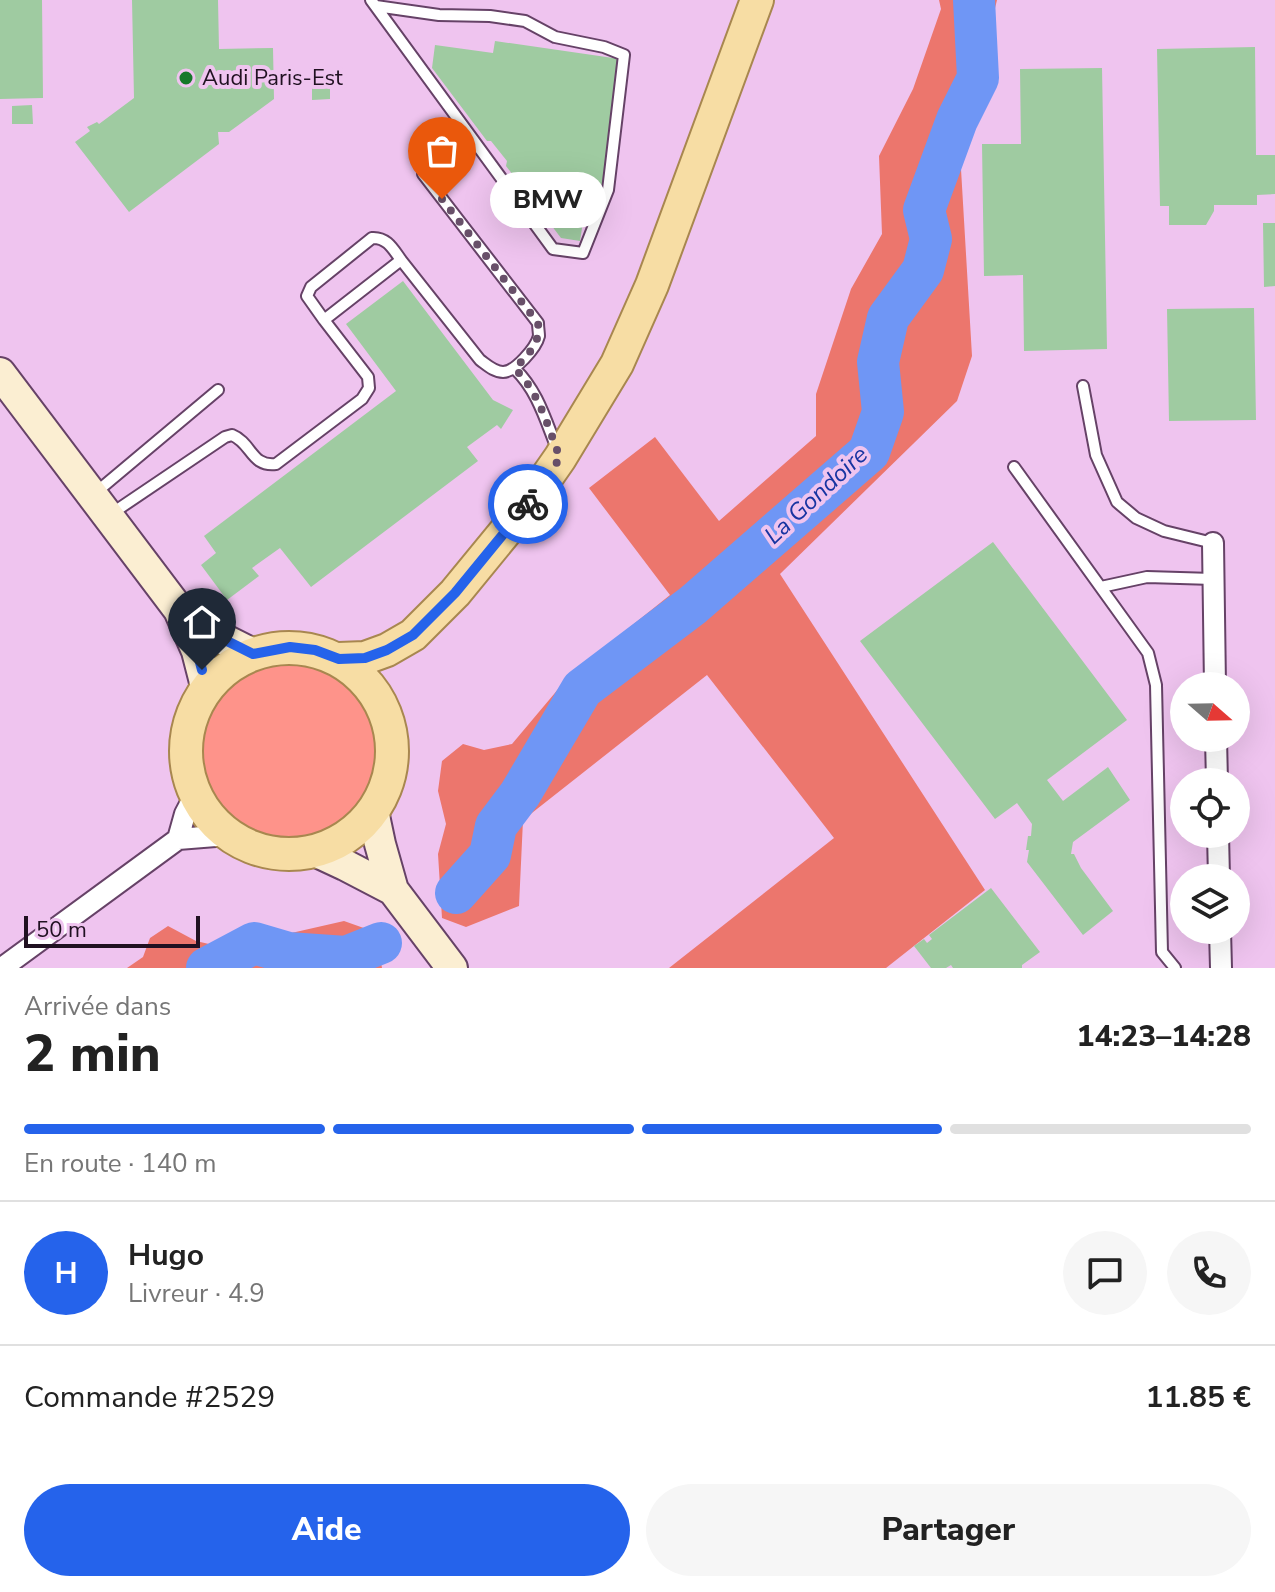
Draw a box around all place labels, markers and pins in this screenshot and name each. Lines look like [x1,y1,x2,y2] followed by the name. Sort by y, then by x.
[202,63,343,93] place label: Audi Paris-Est
[177,69,195,87] marker: Audi Paris-Est
[408,117,476,199] pin
[490,171,606,227] callout: BMW
[168,588,236,670] pin

